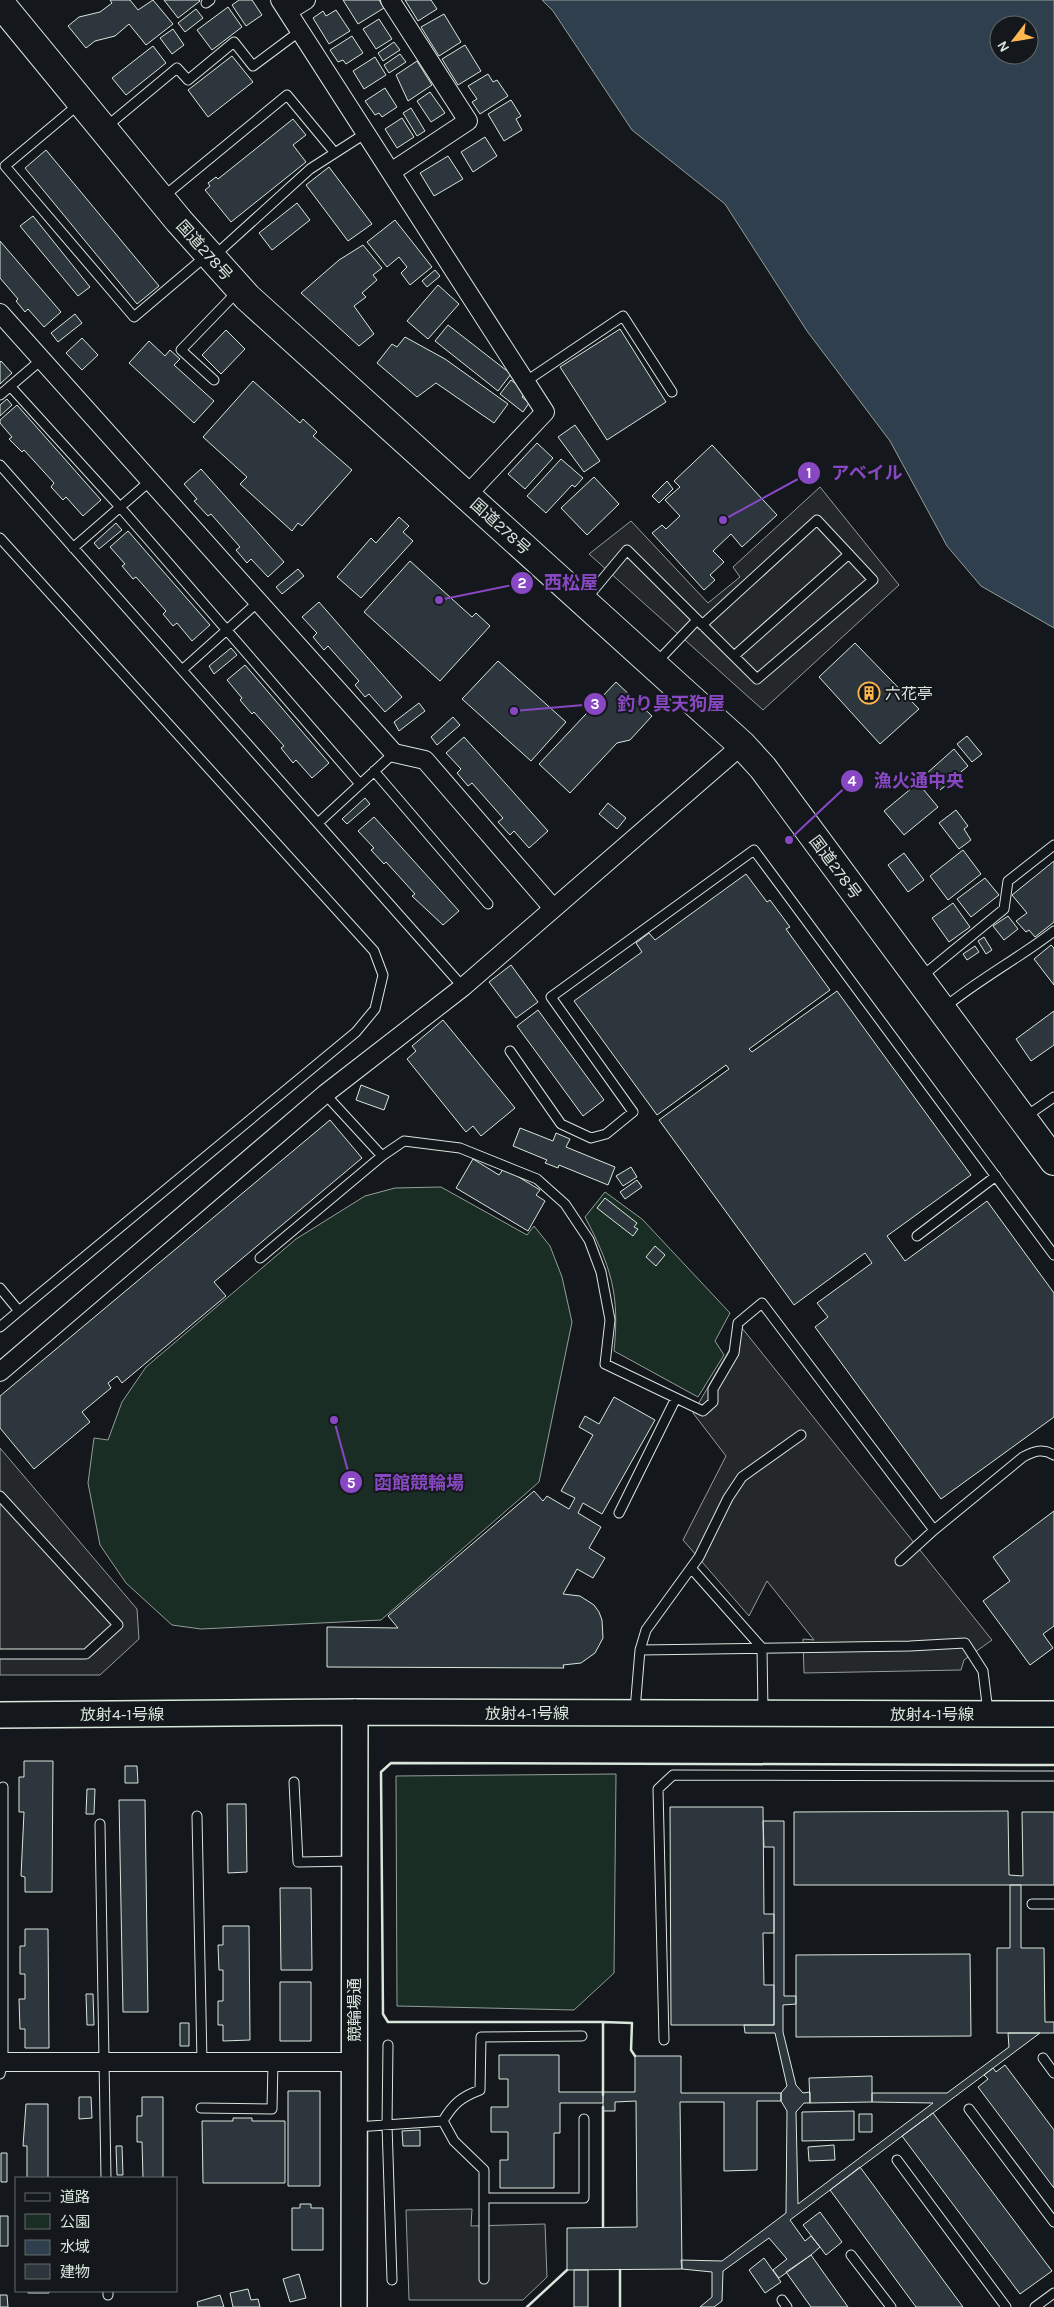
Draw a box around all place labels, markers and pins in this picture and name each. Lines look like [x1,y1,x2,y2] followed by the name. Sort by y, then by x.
[796,456,913,489] callout: アベイル
[509,567,608,600] callout: 西松屋
[857,681,881,705] building icon: 六花亭
[885,684,933,703] place label: 六花亭
[582,687,735,720] callout: 釣り具天狗屋
[839,764,974,797] callout: 漁火通中央
[339,1466,474,1499] callout: 函館競輪場

